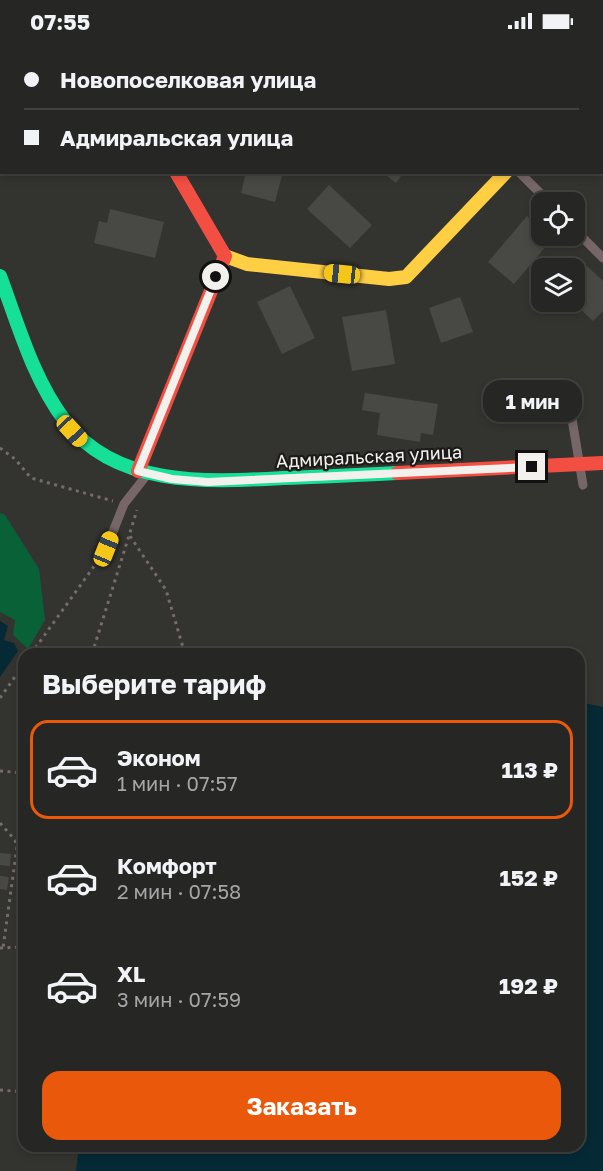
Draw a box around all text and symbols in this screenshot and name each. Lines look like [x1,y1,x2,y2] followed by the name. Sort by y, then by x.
[30,8,90,35] text: 07:55
[60,66,316,93] text: Новопоселковая улица
[60,124,293,151] text: Адмиральская улица
[531,192,585,312] map controls
[531,192,585,246] button: locate
[531,258,585,312] button: layers
[202,263,229,290] route start
[323,263,361,285] car
[482,380,582,422] callout: 1 мин
[505,389,560,413] text: 1 мин
[53,412,91,450] car
[275,440,463,472] street label: Адмиральская улица
[518,453,545,480] route end
[91,529,121,569] car
[42,668,266,700] text: Выберите тариф
[45,743,99,797] icon: car
[117,744,201,771] text: Эконом
[502,756,558,783] text: 113 ₽
[117,771,238,795] text: 1 мин · 07:57
[45,851,99,905] icon: car
[117,852,217,879] text: Комфорт
[499,864,558,891] text: 152 ₽
[117,879,241,903] text: 2 мин · 07:58
[45,959,99,1013] icon: car
[117,960,145,987] text: XL
[499,972,558,999] text: 192 ₽
[117,987,241,1011] text: 3 мин · 07:59
[42,1071,561,1140] button: Заказать

